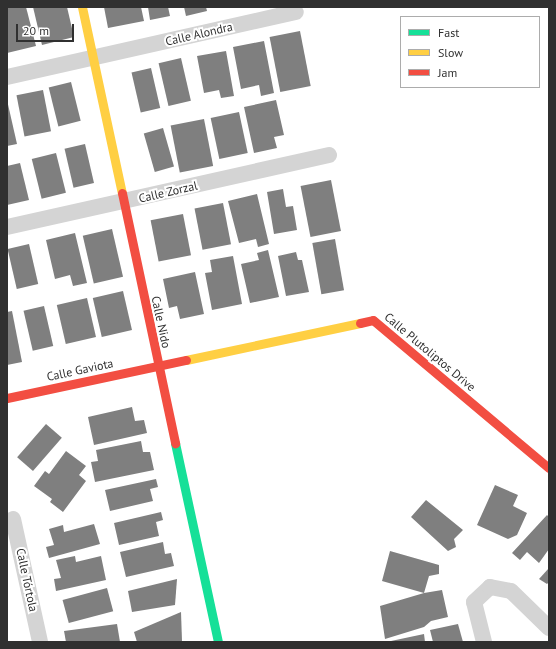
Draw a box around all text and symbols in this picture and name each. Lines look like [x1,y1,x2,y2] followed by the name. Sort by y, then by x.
[18,16,76,42] scale bar
[400,16,540,88] legend
[164,19,234,49] street label: Calle Alondra
[23,23,49,38] text: 20 m
[438,25,459,40] text: Fast
[438,45,463,60] text: Slow
[438,65,457,80] text: Jam
[137,178,199,206] street label: Calle Zorzal
[148,295,174,349] street label: Calle Nido
[381,310,479,394] street label: Calle Plutoliptos Drive
[45,356,115,384] street label: Calle Gaviota
[13,547,41,613] street label: Calle Tórtola

